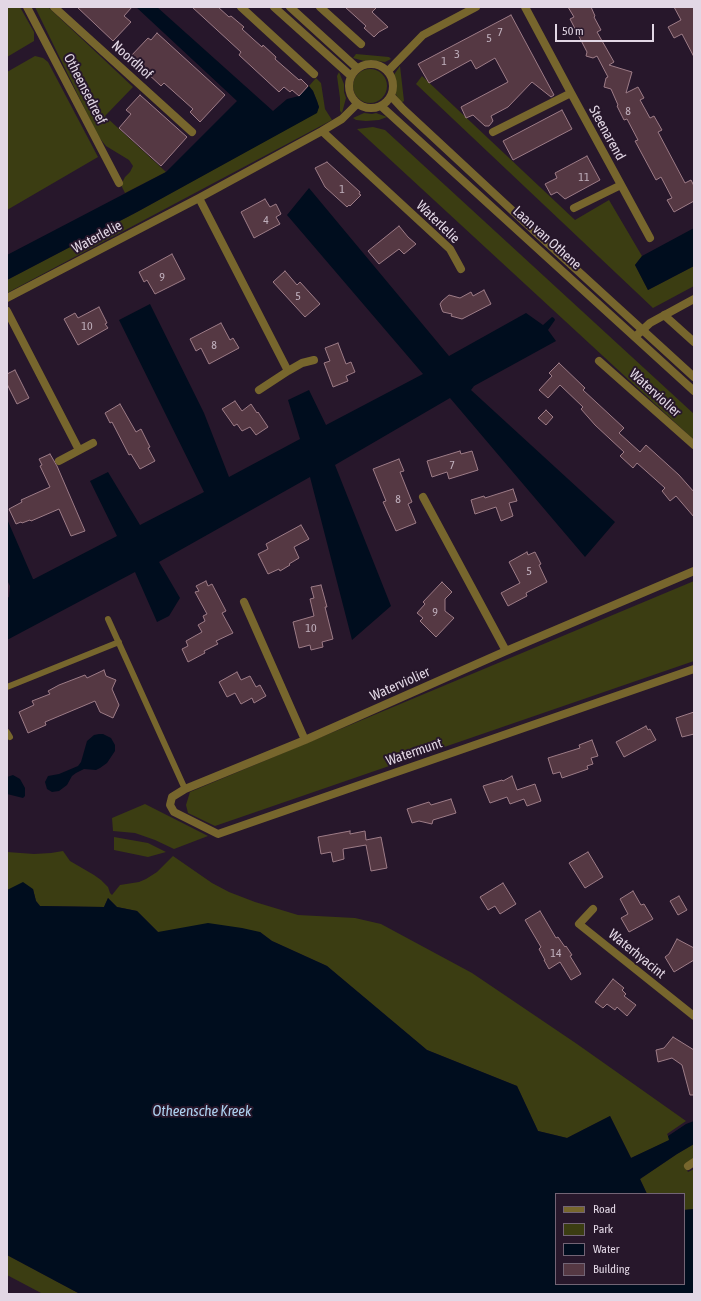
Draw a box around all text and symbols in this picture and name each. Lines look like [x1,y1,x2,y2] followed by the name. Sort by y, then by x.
[557,16,656,42] scale bar
[562,24,584,38] text: 50 m
[497,25,503,39] house number: 7
[486,31,492,45] house number: 5
[108,37,156,83] street label: Noordhof
[454,47,460,61] house number: 3
[60,51,110,127] street label: Otheensedreef
[441,54,447,68] house number: 1
[585,103,629,163] street label: Steenarend
[625,104,631,118] house number: 8
[578,170,590,184] house number: 11
[339,182,345,196] house number: 1
[413,197,463,247] street label: Waterlelie
[509,203,585,273] street label: Laan van Othene
[263,213,269,227] house number: 4
[69,217,125,257] street label: Waterlelie
[159,270,165,284] house number: 9
[295,289,301,303] house number: 5
[81,319,93,333] house number: 10
[211,338,217,352] house number: 8
[626,365,684,421] street label: Waterviolier
[449,458,455,472] house number: 7
[395,492,401,506] house number: 8
[526,564,532,578] house number: 5
[432,605,438,619] house number: 9
[305,621,317,635] house number: 10
[368,663,432,705] street label: Waterviolier
[384,735,444,769] street label: Watermunt
[605,926,669,982] street label: Waterhyacint
[550,946,562,960] house number: 14
[152,1102,252,1120] water label: Otheensche Kreek
[555,1193,685,1285] legend
[593,1202,616,1216] text: Road
[593,1222,613,1236] text: Park
[593,1242,619,1256] text: Water
[593,1262,630,1276] text: Building

